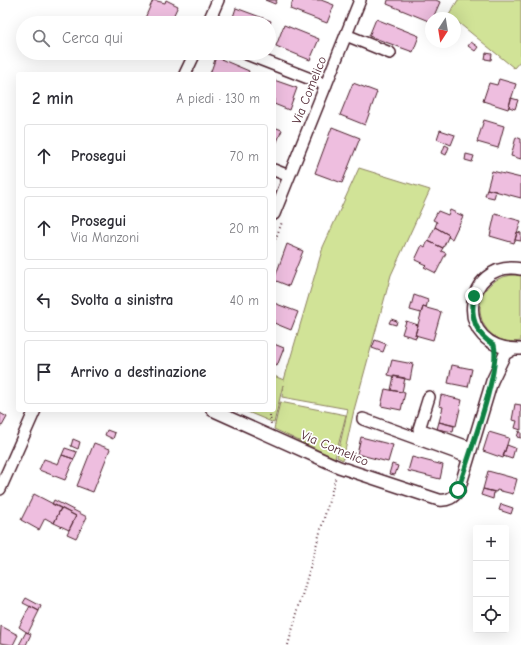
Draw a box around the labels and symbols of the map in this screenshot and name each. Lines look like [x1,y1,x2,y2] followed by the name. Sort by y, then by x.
[425,12,461,48] north arrow
[289,54,329,126] street label: Via Comelico
[465,287,483,305] route end
[299,427,371,469] street label: Via Comelico
[449,481,467,499] route start

